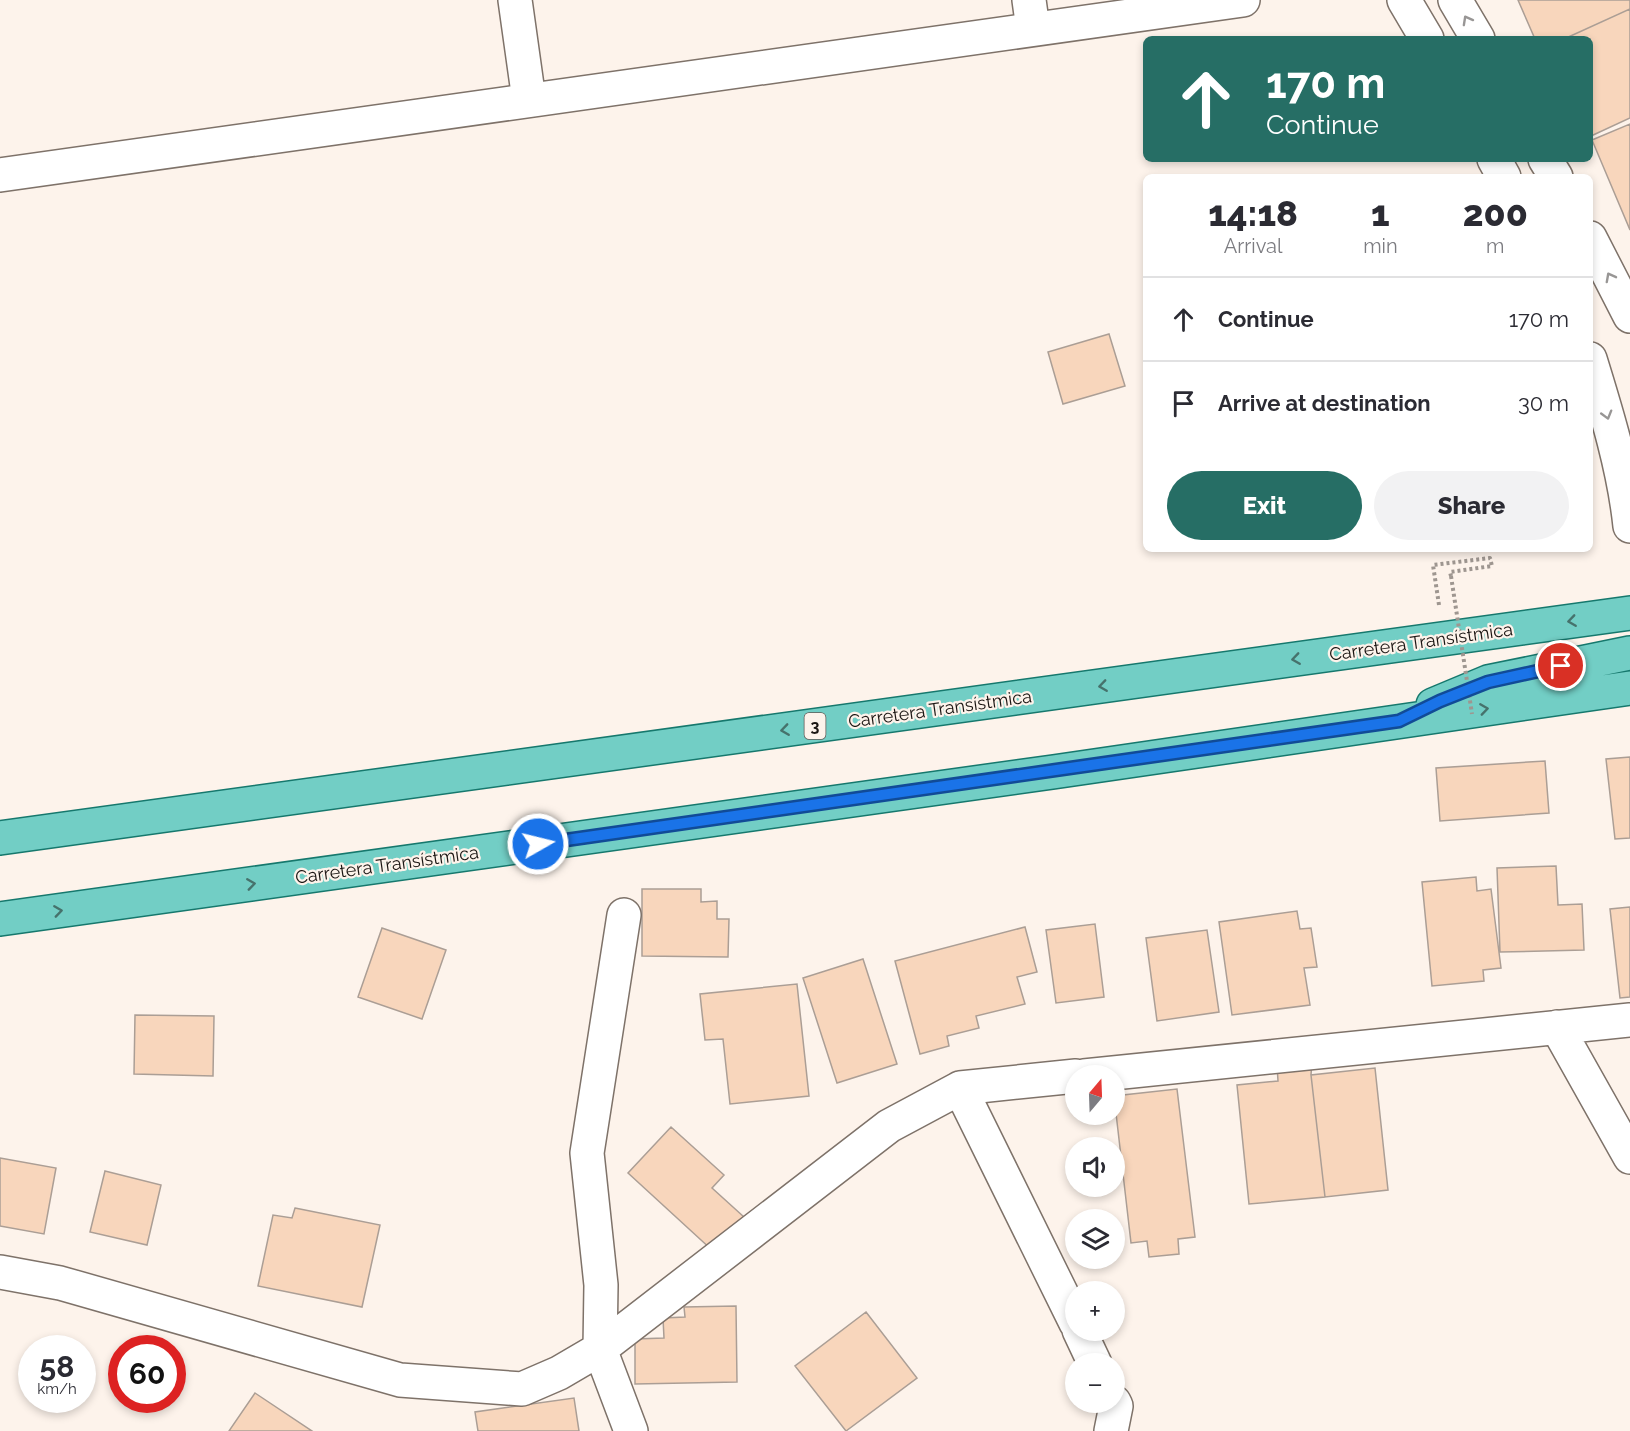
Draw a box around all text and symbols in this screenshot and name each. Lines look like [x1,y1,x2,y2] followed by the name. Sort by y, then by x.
[1462,15,1474,26] one-way arrow
[1266,59,1385,108] text: 170 m
[1167,60,1245,138] icon: ahead
[1266,109,1379,140] text: Continue
[1208,192,1298,234] text: 14:18
[1371,192,1390,234] text: 1
[1463,192,1528,234] text: 200
[1224,234,1282,258] text: Arrival
[1363,234,1398,258] text: min
[1486,234,1504,258] text: m
[1606,273,1617,283] one-way arrow
[1167,303,1200,336] icon: ahead
[1218,306,1314,332] text: Continue
[1509,306,1569,332] text: 170 m
[1167,387,1200,420] icon: arrive
[1218,390,1431,416] text: Arrive at destination
[1518,390,1569,416] text: 30 m
[1600,409,1612,420] one-way arrow
[1167,471,1362,540] button: Exit
[1374,471,1569,540] button: Share
[1567,614,1577,626] one-way arrow
[1328,618,1514,665] street label: Carretera Transístmica
[1535,640,1586,691] pin
[1544,649,1577,682] icon: arrive
[1291,653,1300,665] one-way arrow
[1098,680,1107,692] one-way arrow
[847,685,1033,732] street label: Carretera Transístmica
[1479,703,1488,715] one-way arrow
[804,713,826,739] road number: 3
[780,724,789,736] one-way arrow
[506,812,570,876] position arrow
[294,841,480,888] street label: Carretera Transístmica
[246,878,256,890] one-way arrow
[53,905,63,917] one-way arrow
[1065,1065,1125,1125] north arrow
[1065,1065,1125,1413] map controls
[1065,1137,1125,1197] button: sound
[1065,1209,1125,1269] button: layers
[1065,1281,1125,1341] button: +
[108,1335,186,1413] speed limit sign: 60
[40,1349,74,1384] text: 58
[1065,1353,1125,1413] button: −
[37,1380,77,1398] text: km/h

